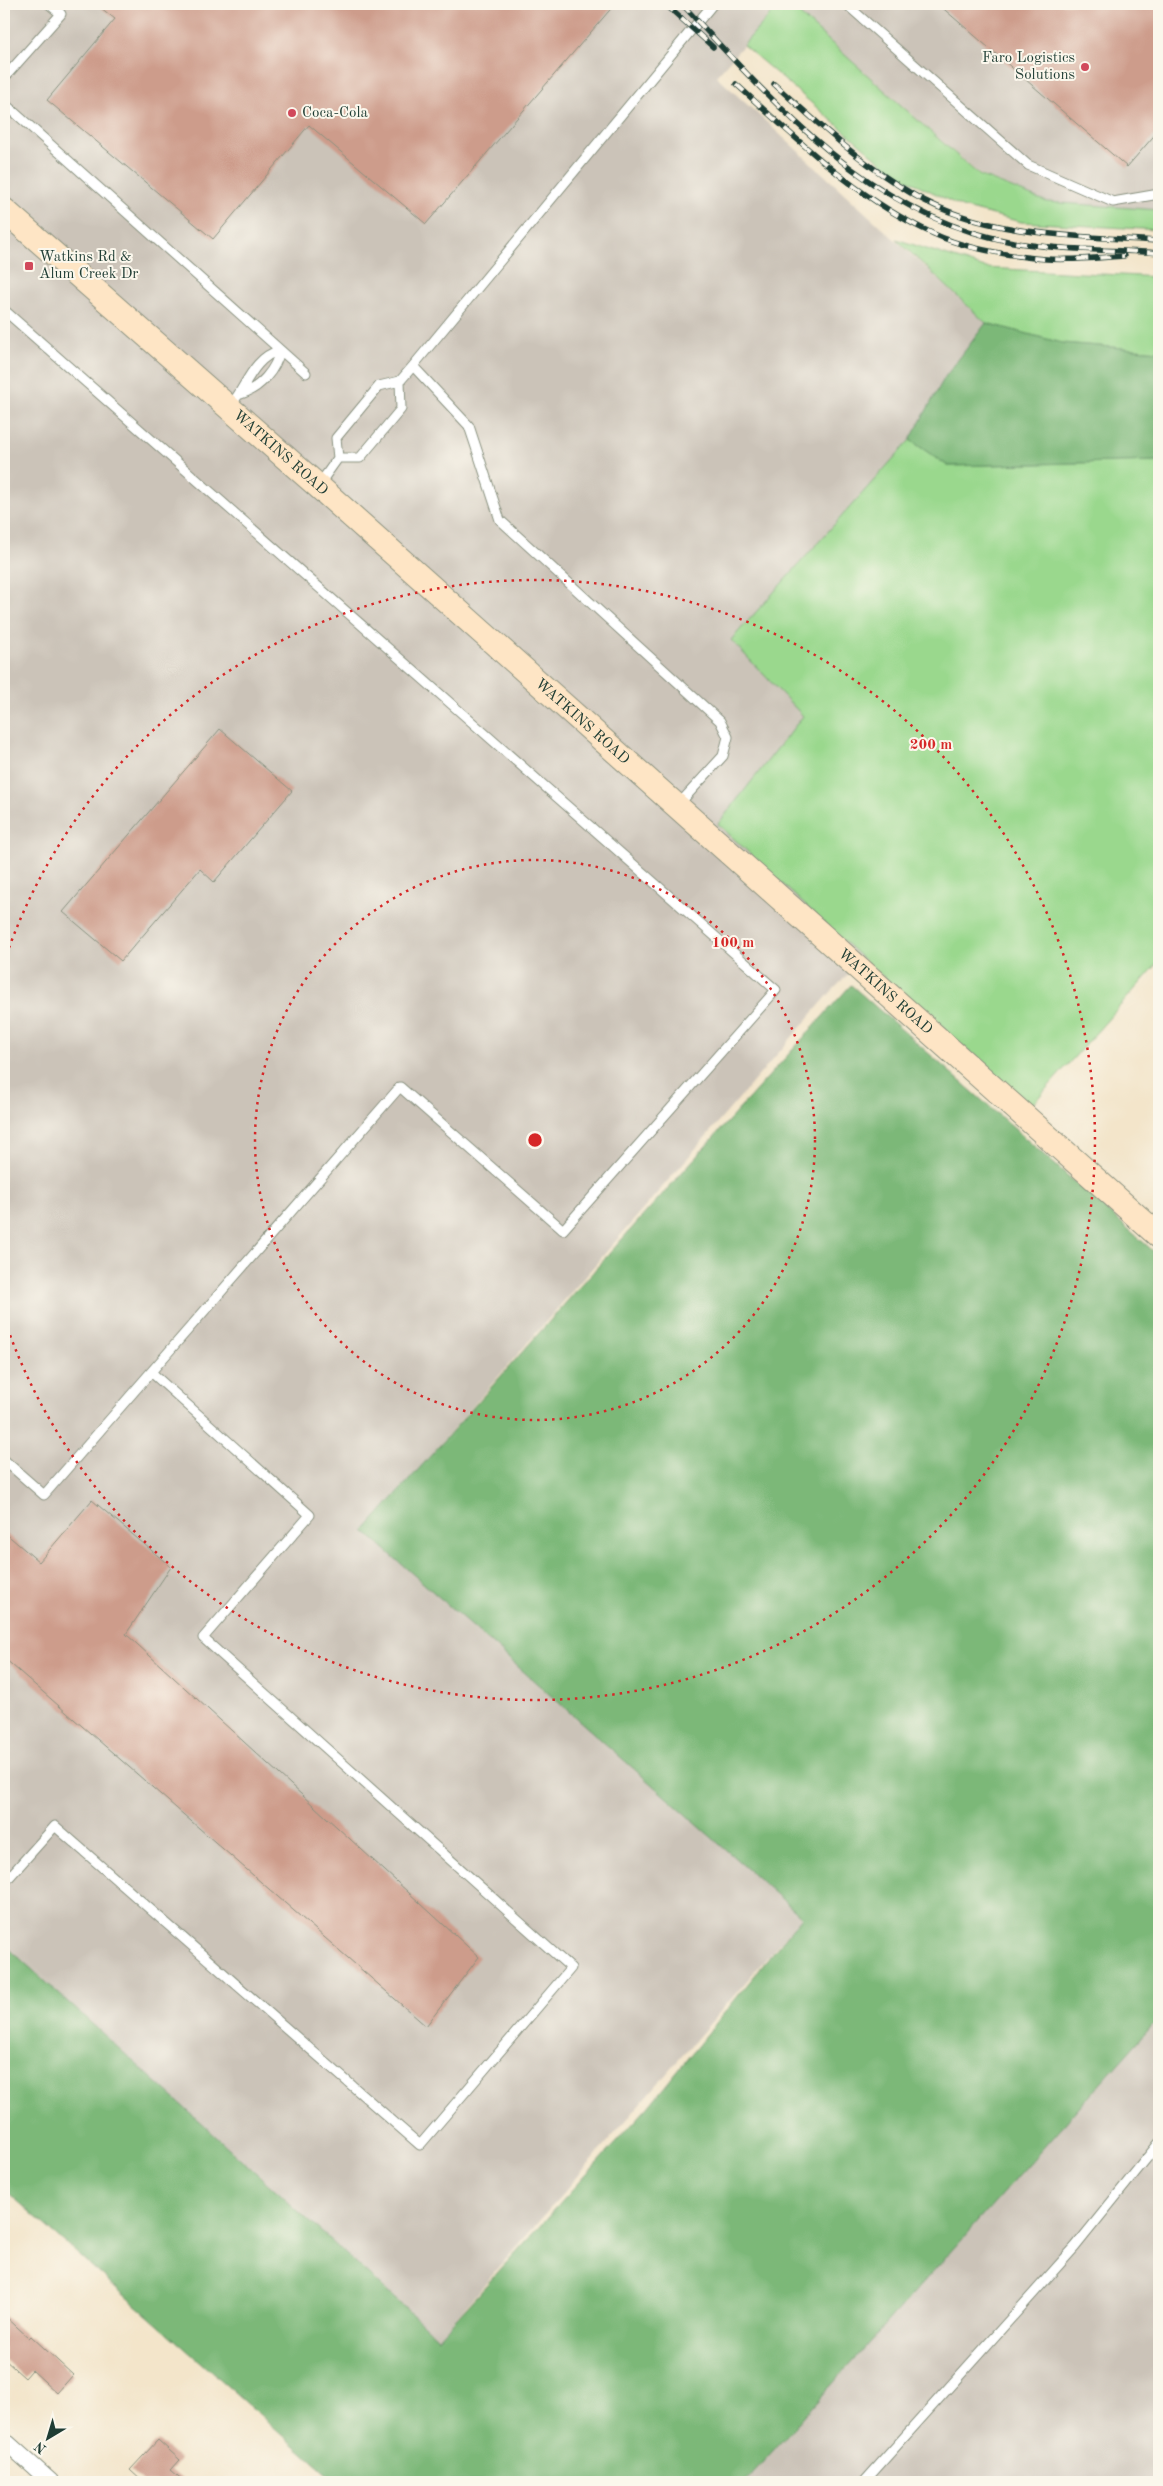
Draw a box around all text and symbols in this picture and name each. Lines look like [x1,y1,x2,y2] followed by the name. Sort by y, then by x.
[982,51,1075,83] place label: Faro Logistics Solutions
[1079,61,1091,73] marker: Faro Logistics Solutions
[302,106,369,121] place label: Coca-Cola
[286,107,298,119] marker: Coca-Cola
[39,250,138,282] place label: Watkins Rd & Alum Creek Dr
[23,260,35,272] marker: Watkins Rd & Alum Creek Dr
[230,408,331,498] street label: WATKINS ROAD
[532,676,632,767] street label: WATKINS ROAD
[910,738,952,753] text: 200 m
[712,936,754,951] text: 100 m
[835,946,935,1038] street label: WATKINS ROAD
[526,1131,544,1149] centre of rings
[22,2414,72,2464] north arrow
[32,2438,49,2456] text: N

